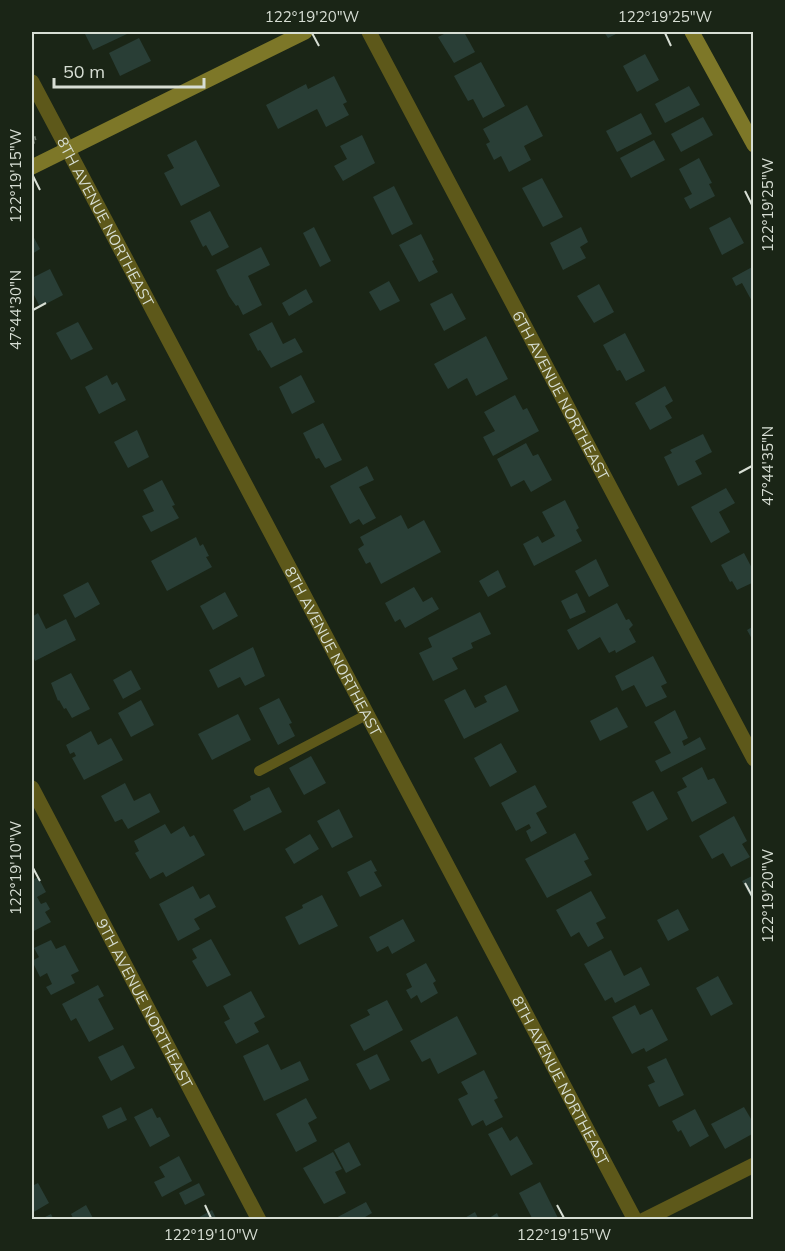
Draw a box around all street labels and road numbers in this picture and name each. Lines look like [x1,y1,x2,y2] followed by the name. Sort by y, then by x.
[53,134,159,310] street label: 8TH AVENUE NORTHEAST
[509,307,614,483] street label: 6TH AVENUE NORTHEAST
[281,563,386,739] street label: 8TH AVENUE NORTHEAST
[93,915,197,1091] street label: 9TH AVENUE NORTHEAST
[508,992,614,1169] street label: 8TH AVENUE NORTHEAST

